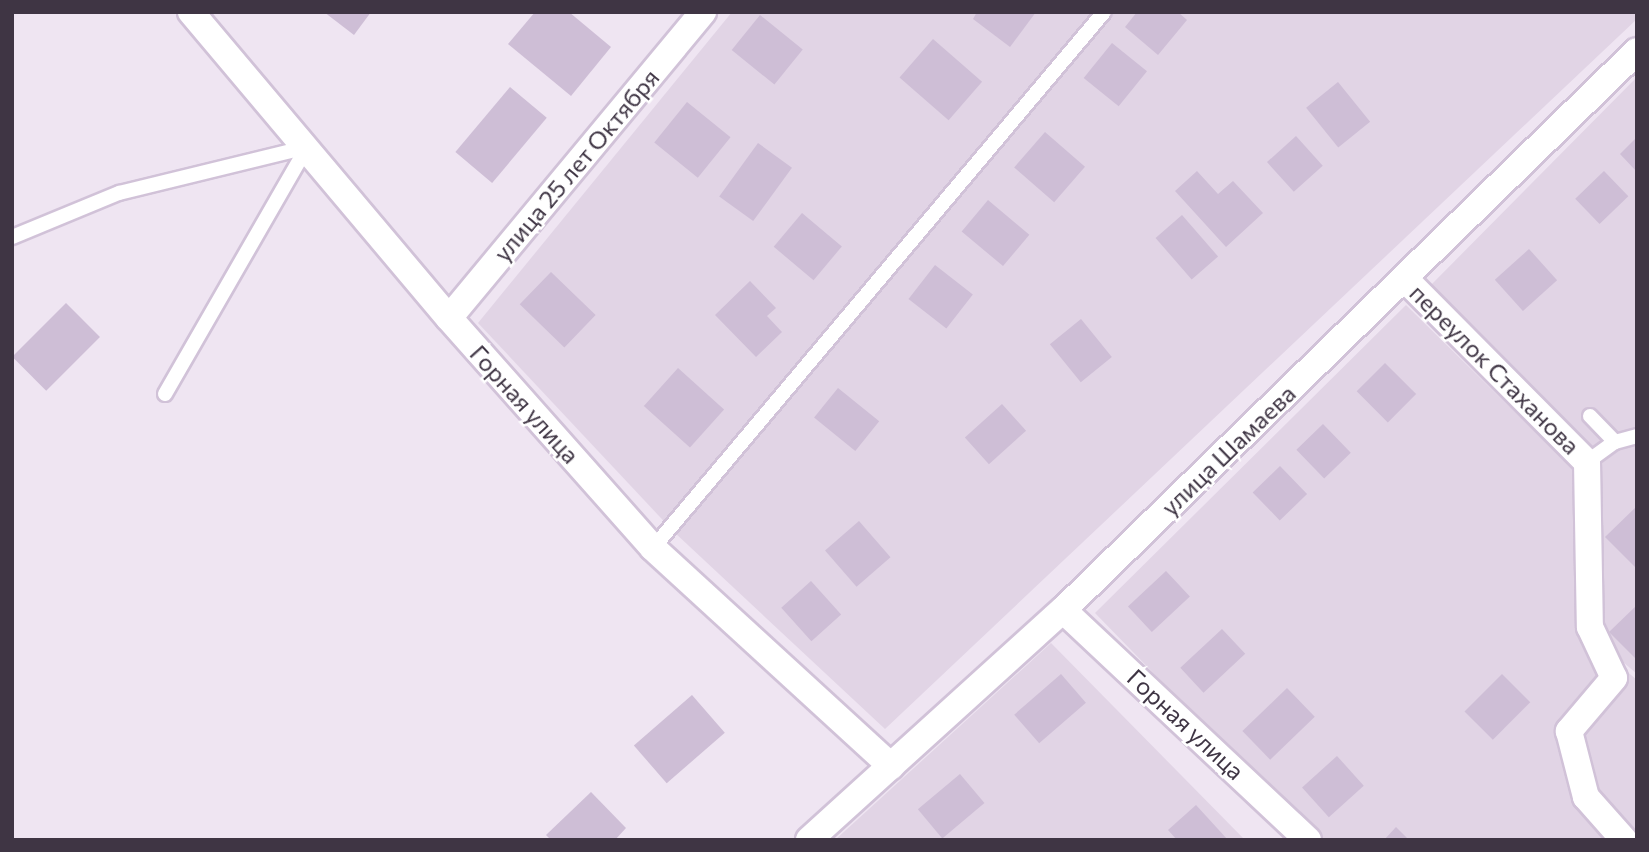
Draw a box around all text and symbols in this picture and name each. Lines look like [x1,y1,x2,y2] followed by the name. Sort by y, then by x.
[487,63,665,267] street label: улица 25 лет Октября
[1404,278,1586,460] street label: переулок Стаханова
[464,339,586,469] street label: Горная улица
[1155,379,1301,521] street label: улица Шамаева
[1122,663,1250,785] street label: Горная улица

